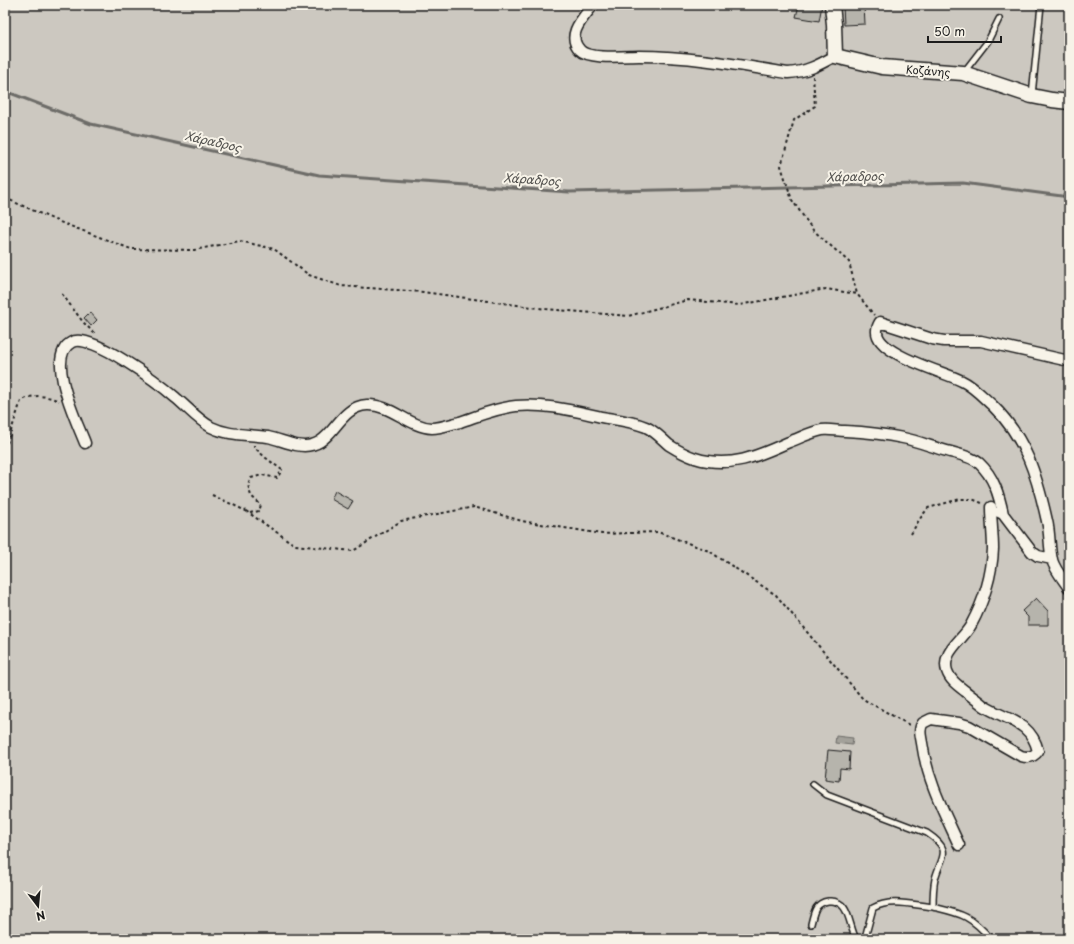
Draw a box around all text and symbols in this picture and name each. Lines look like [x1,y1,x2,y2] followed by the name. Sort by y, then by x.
[928,18,1001,44] scale bar
[934,22,965,40] text: 50 m
[905,60,951,81] street label: Κοζάνης
[184,126,244,156] water label: Χάραδρος
[827,166,884,185] water label: Χάραδρος
[503,168,562,190] water label: Χάραδρος
[18,886,58,926] north arrow
[34,907,47,926] text: N

